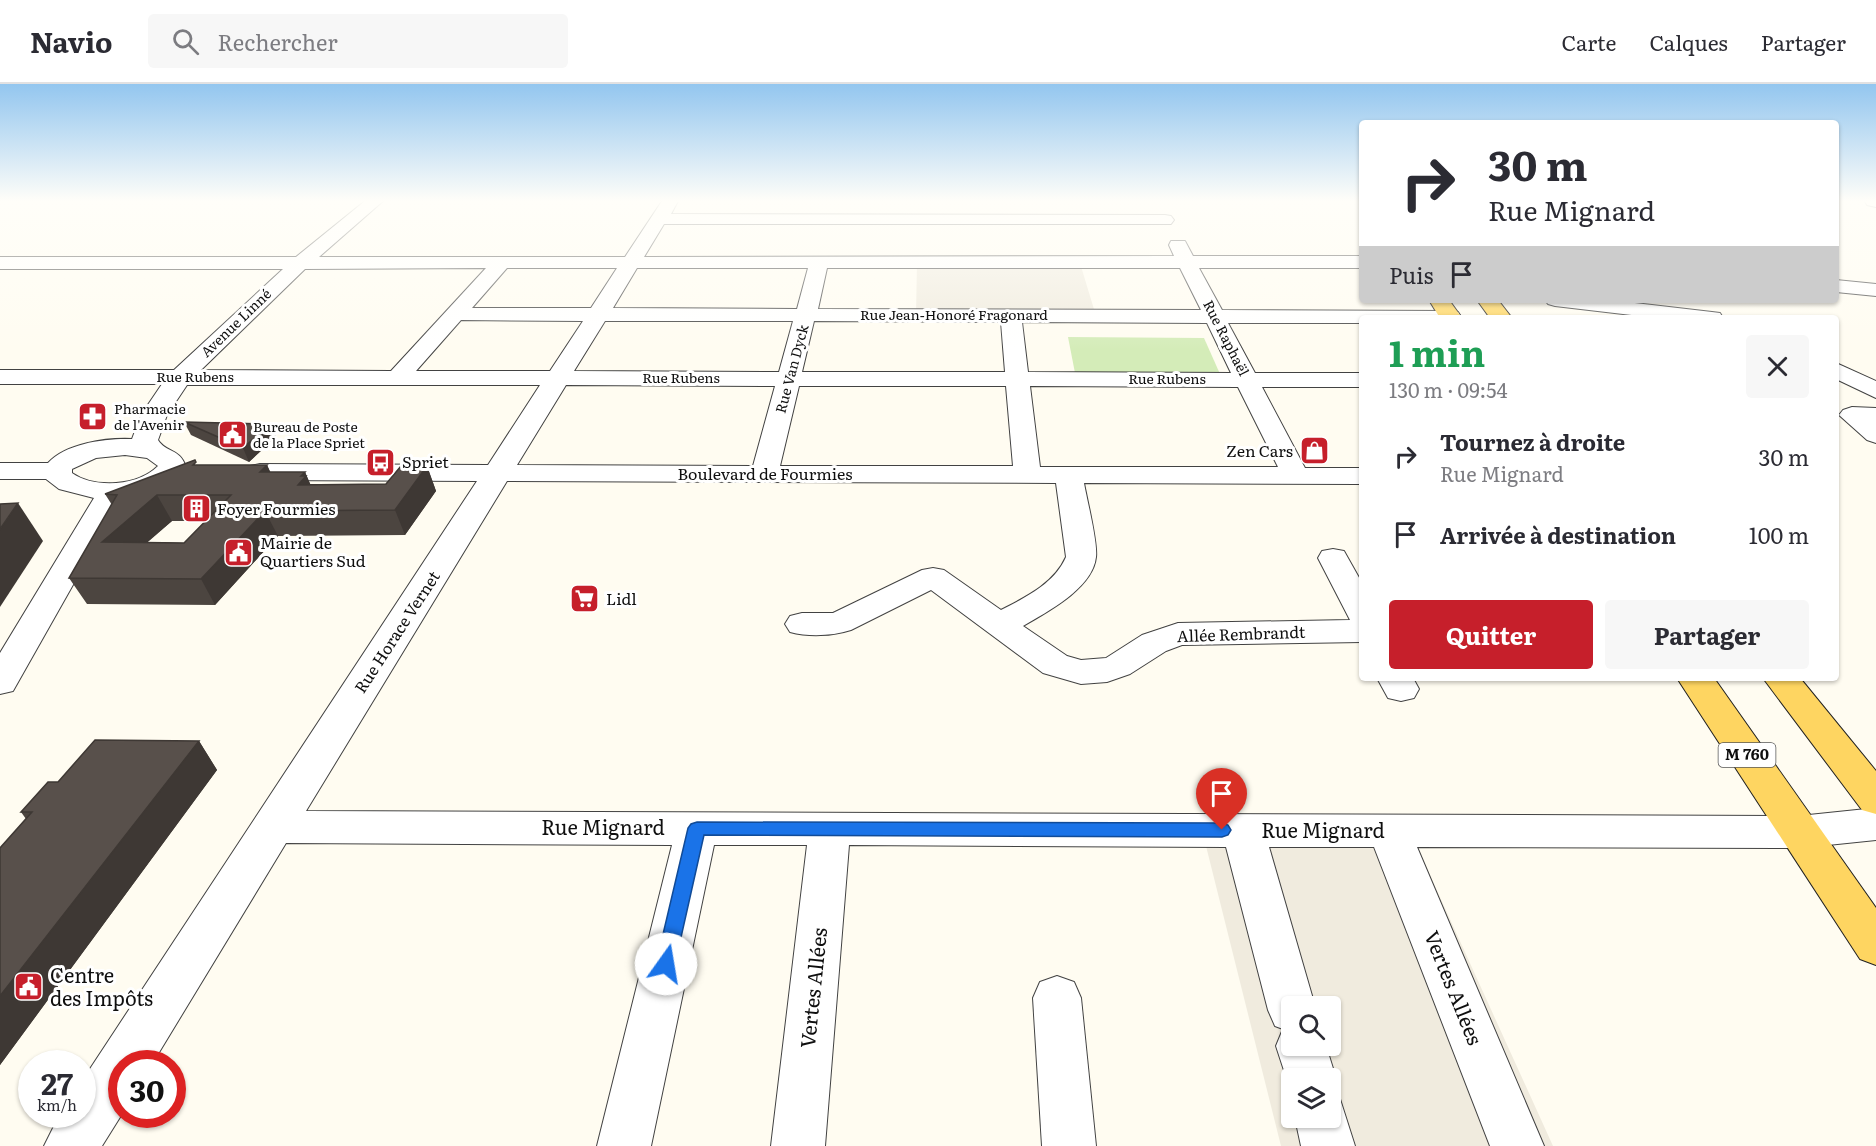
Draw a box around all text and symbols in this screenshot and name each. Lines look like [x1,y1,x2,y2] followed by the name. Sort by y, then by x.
[148,14,568,68] search box
[30,20,112,62] text: Navio
[169,25,202,58] icon: search
[217,25,338,58] text: Rechercher
[1562,26,1616,57] text: Carte
[1649,26,1728,57] text: Calques
[1761,26,1846,57] text: Partager
[1488,132,1588,194] text: 30 m
[1389,144,1467,222] icon: right
[1488,189,1655,229] text: Rue Mignard
[1389,258,1433,291] text: Puis
[1445,258,1478,291] icon: arrive
[196,283,275,361] street label: Avenue Linné
[1199,296,1255,379] street label: Rue Raphaël
[860,304,1048,324] street label: Rue Jean-Honoré Fragonard
[770,322,813,415] street label: Rue Van Dyck
[1389,325,1485,378] text: 1 min
[1746,335,1809,398] button: close
[156,366,234,386] street label: Rue Rubens
[642,367,720,387] street label: Rue Rubens
[1128,368,1206,388] street label: Rue Rubens
[1389,374,1507,404] text: 130 m · 09:54
[114,398,186,434] place label: Pharmacie de l'Avenir
[77,401,109,433] pharmacy icon: Pharmacie de l'Avenir
[253,416,365,452] place label: Bureau de Poste de la Place Spriet
[216,419,248,451] public building icon: Bureau de Poste de la Place Spriet
[1440,425,1625,458] text: Tournez à droite
[1298,435,1330,467] shop icon: Zen Cars
[1226,438,1293,462] place label: Zen Cars
[1389,440,1422,473] icon: right
[1759,440,1809,473] text: 30 m
[365,446,397,478] bus stop icon: Spriet
[402,449,449,473] place label: Spriet
[1440,458,1564,488] text: Rue Mignard
[678,461,852,485] street label: Boulevard de Fourmies
[180,493,212,525] building icon: Foyer Fourmies
[217,496,335,520] place label: Foyer Fourmies
[1389,518,1422,551] icon: arrive
[1440,518,1676,551] text: Arrivée à destination
[1749,518,1809,551] text: 100 m
[260,530,366,572] place label: Mairie de Quartiers Sud
[223,536,255,568] public building icon: Mairie de Quartiers Sud
[348,565,445,697] street label: Rue Horace Vernet
[569,583,601,615] supermarket icon: Lidl
[606,586,637,610] place label: Lidl
[1389,600,1593,669] button: Quitter
[1605,600,1809,669] button: Partager
[1176,619,1306,647] street label: Allée Rembrandt
[1718,743,1776,767] road number: M 760
[1196,768,1247,830] pin
[1205,777,1238,810] icon: arrive
[541,811,665,841] street label: Rue Mignard
[1261,814,1385,844] street label: Rue Mignard
[791,926,833,1049] street label: Vertes Allées
[1418,926,1491,1049] street label: Vertes Allées
[634,932,698,996] position arrow
[50,959,153,1012] place label: Centre des Impôts
[13,971,45,1003] public building icon: Centre des Impôts
[1281,996,1341,1128] map controls
[1281,996,1341,1056] button: search
[108,1050,186,1128] speed limit sign: 30
[41,1060,73,1104] text: 27
[1281,1068,1341,1128] button: layers
[37,1093,77,1116] text: km/h

